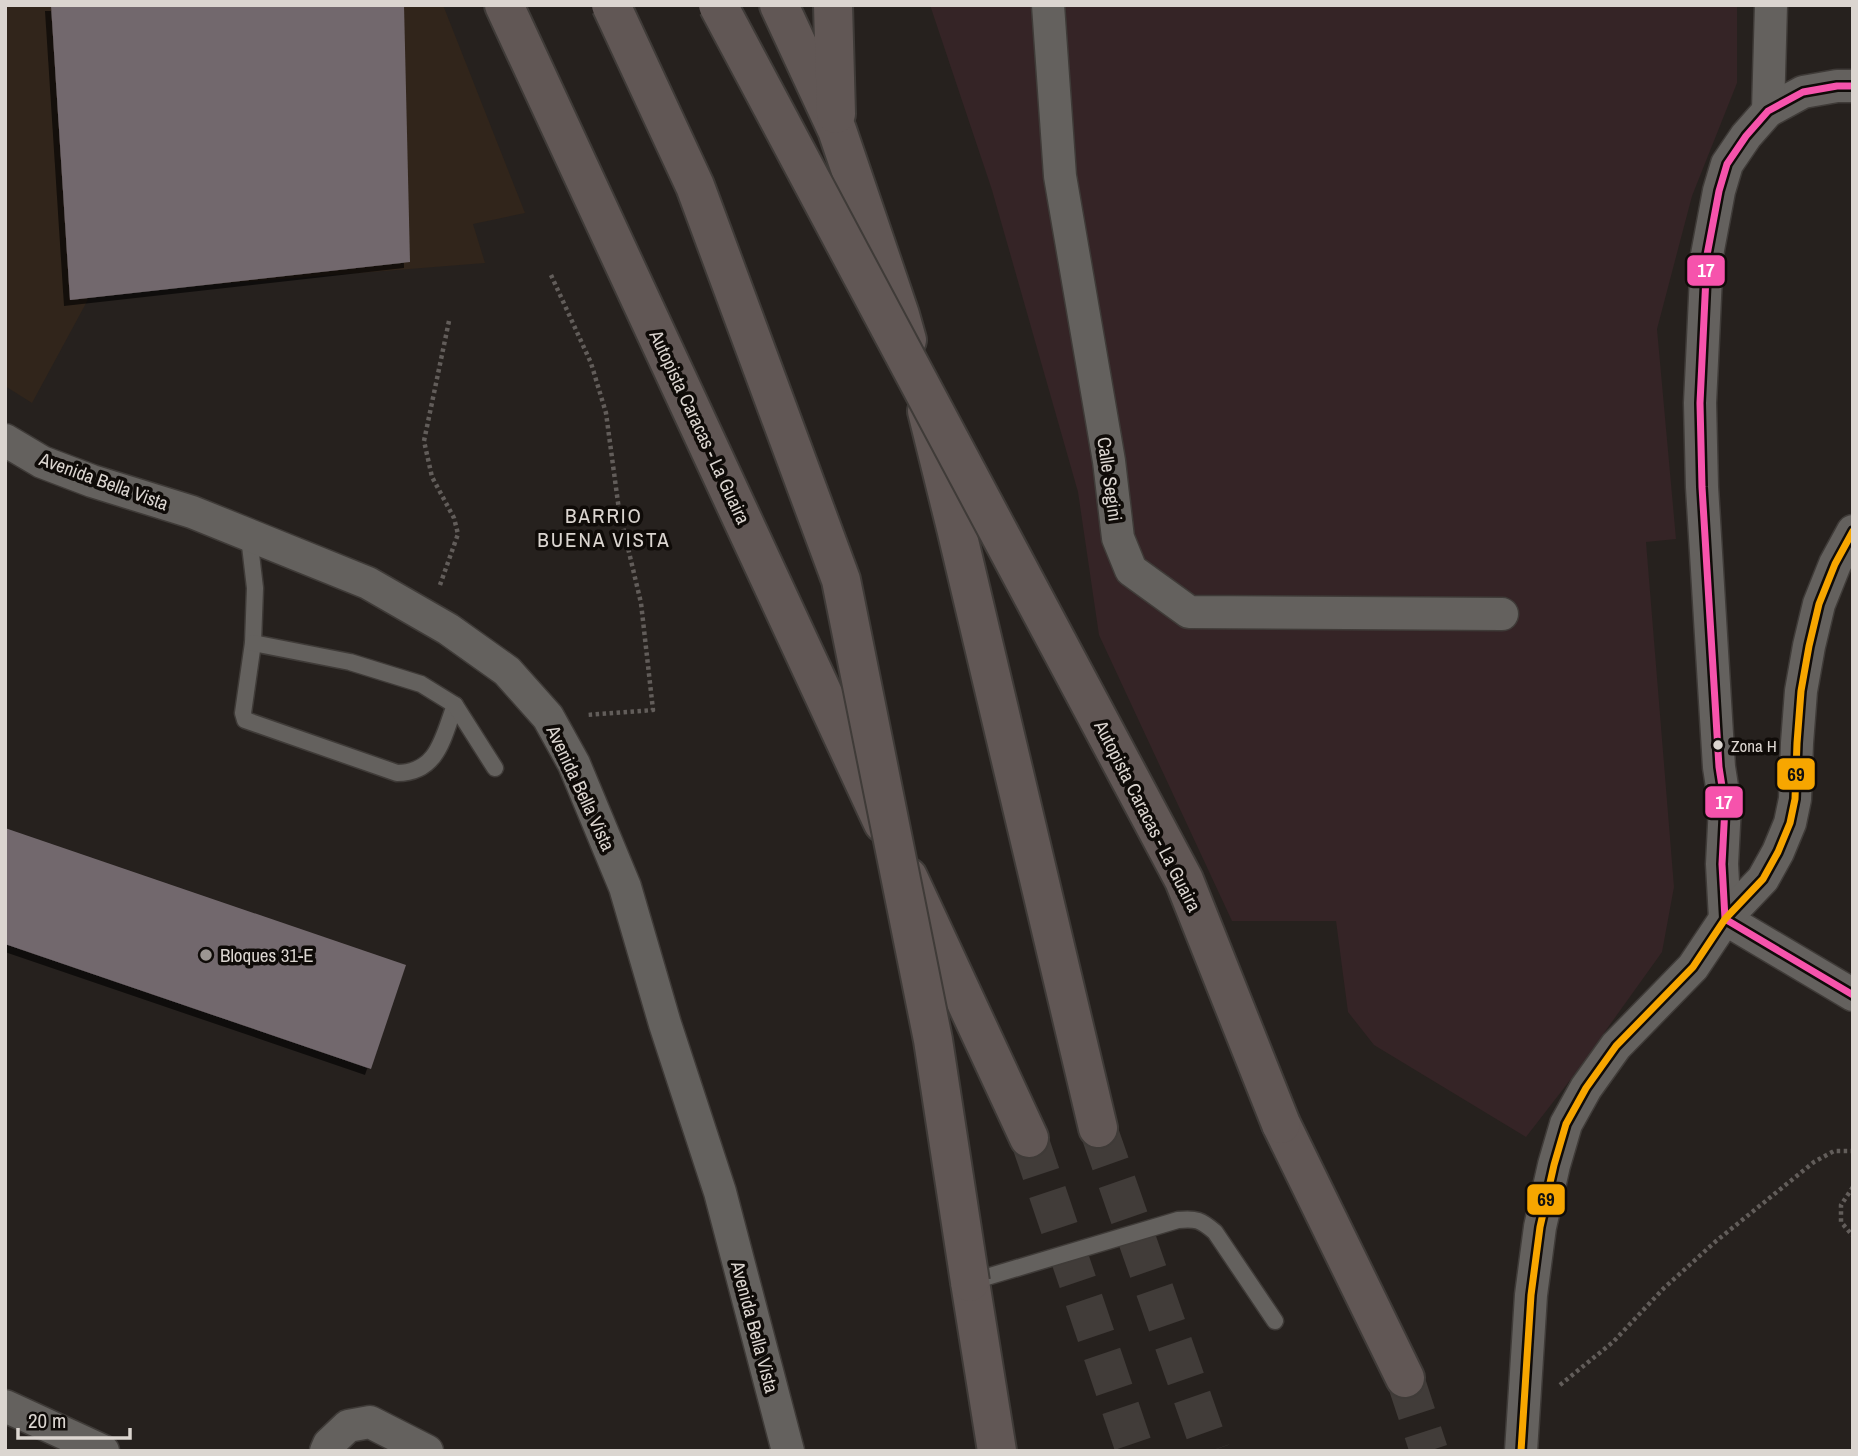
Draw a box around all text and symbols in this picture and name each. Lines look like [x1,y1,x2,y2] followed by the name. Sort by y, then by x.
[1686,254,1726,287] line badge: 17
[1697,257,1715,283] text: 17
[643,325,757,529] street label: Autopista Caracas - La Guaira
[1091,435,1129,523] street label: Calle Segini
[35,445,172,516] street label: Avenida Bella Vista
[537,501,671,554] district label: BARRIO BUENA VISTA
[1088,715,1208,916] street label: Autopista Caracas - La Guaira
[540,720,622,855] street label: Avenida Bella Vista
[1731,734,1777,757] place label: Zona H
[1711,738,1725,752] marker: Zona H
[1776,757,1816,791] line badge: 69
[1787,761,1805,787] text: 69
[1704,785,1744,819] line badge: 17
[1715,789,1733,815] text: 17
[220,942,314,968] place label: Bloques 31-E
[198,947,214,963] marker: Bloques 31-E
[1526,1183,1566,1216] line badge: 69
[1537,1186,1555,1212] text: 69
[725,1257,785,1396] street label: Avenida Bella Vista
[18,1396,130,1440] scale bar
[28,1406,66,1435] text: 20 m

